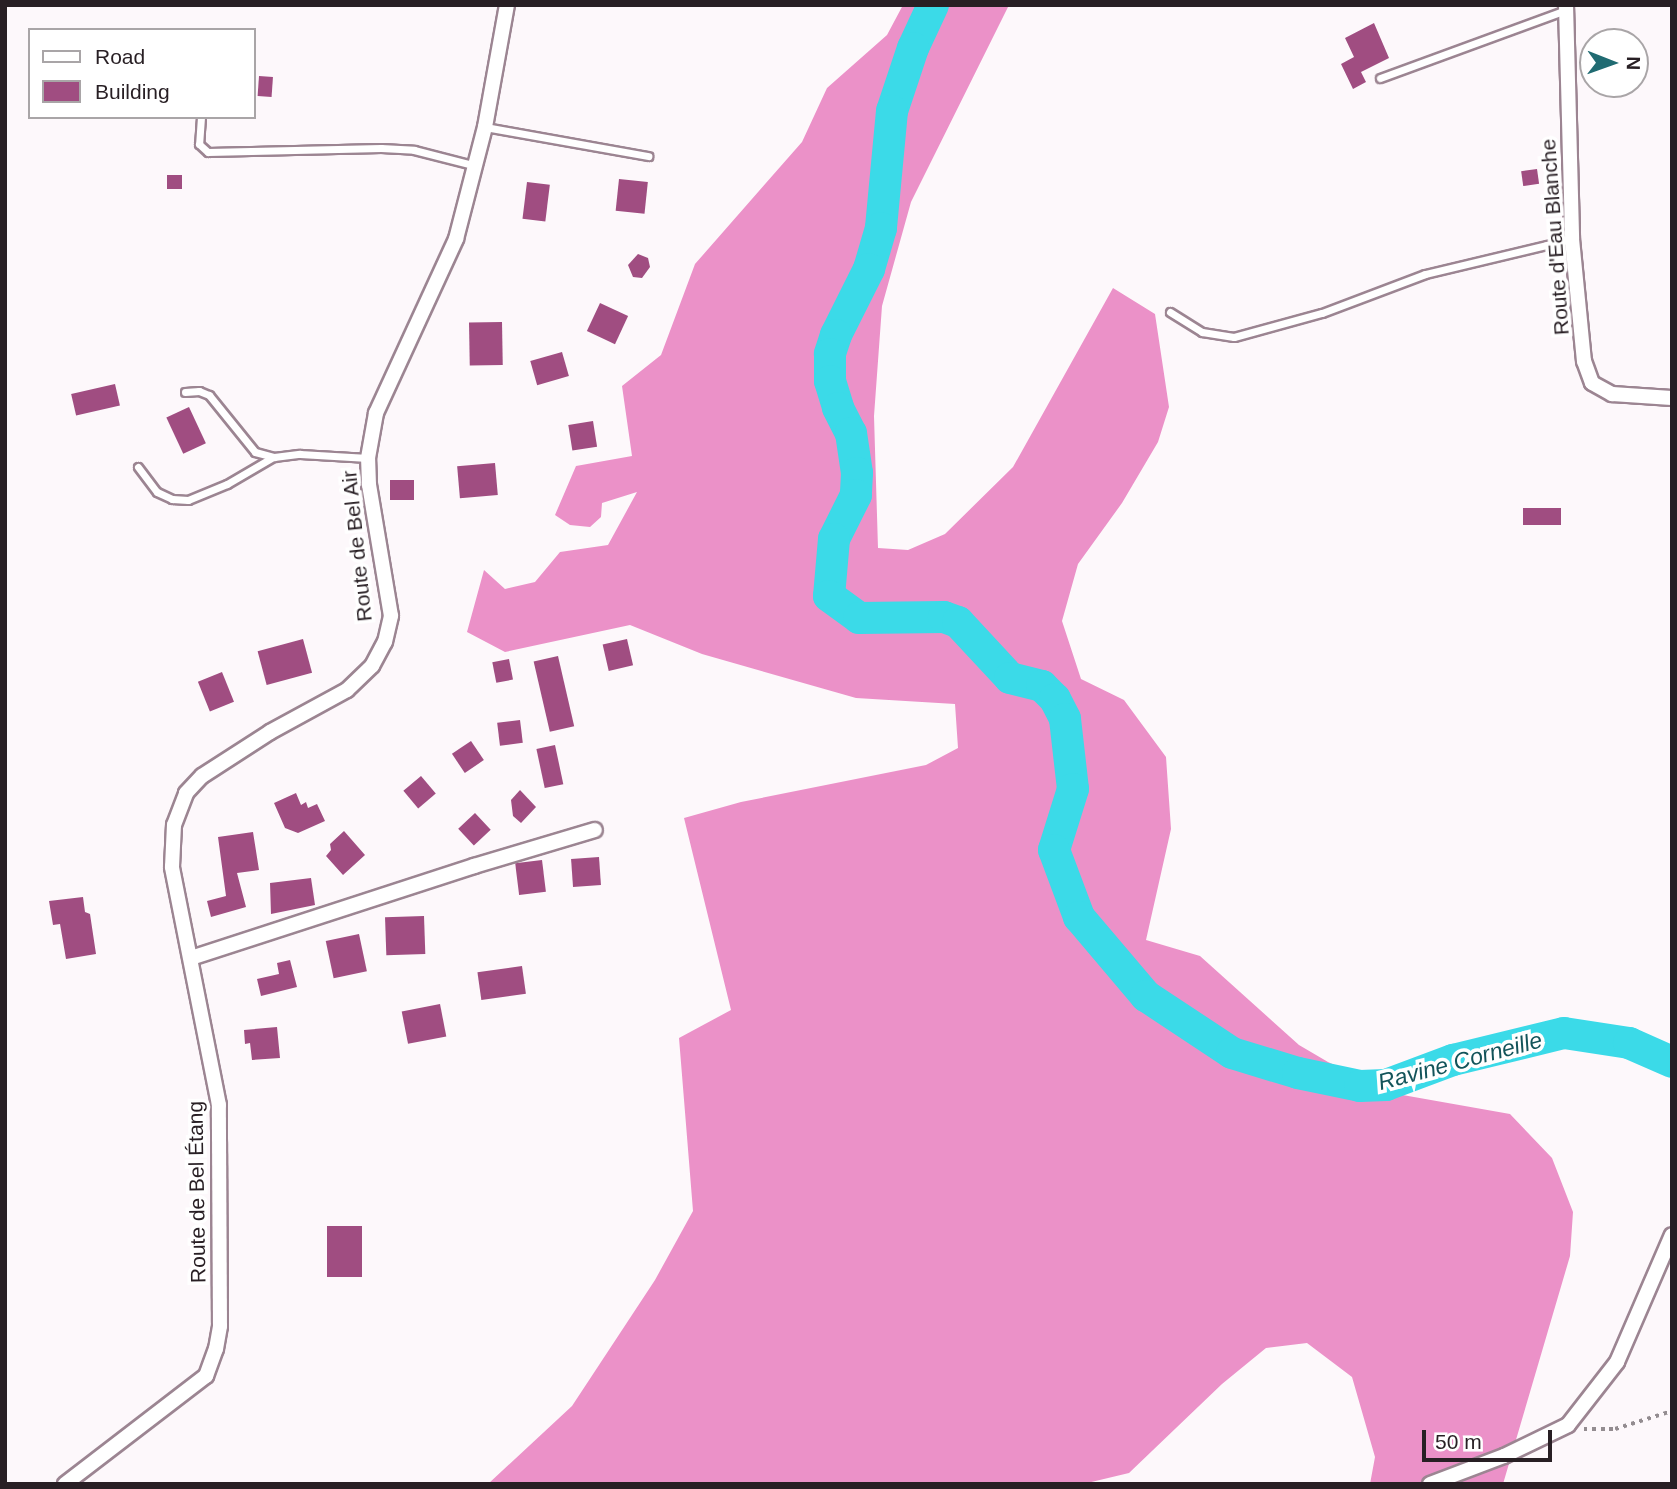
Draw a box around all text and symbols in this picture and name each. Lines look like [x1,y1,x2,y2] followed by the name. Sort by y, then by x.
[28,28,256,119] legend
[1579,28,1649,98] north arrow
[95,45,145,68] text: Road
[1623,56,1644,70] text: N
[95,80,170,103] text: Building
[1536,138,1574,336] street label: Route d'Eau Blanche
[336,469,378,623] street label: Route de Bel Air
[1375,1026,1545,1096] water label: Ravine Corneille
[183,1101,211,1283] street label: Route de Bel Étang
[1425,1416,1554,1460] scale bar
[1435,1430,1482,1453] text: 50 m

